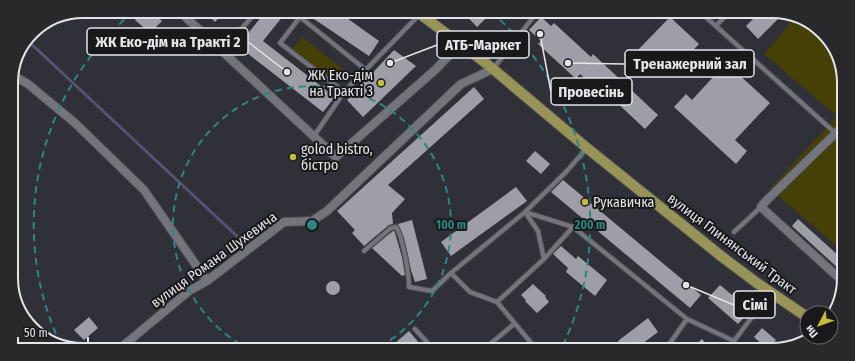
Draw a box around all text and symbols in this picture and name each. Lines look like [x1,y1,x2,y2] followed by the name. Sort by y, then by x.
[87,28,248,55] callout: ЖК Еко-дім на Тракті 2
[437,31,529,58] callout: АТБ-Маркет
[95,33,240,51] text: ЖК Еко-дім на Тракті 2
[444,36,522,54] text: АТБ-Маркет
[625,50,754,77] callout: Тренажерний зал
[633,55,747,73] text: Тренажерний зал
[308,67,373,100] place label: ЖК Еко-дім на Тракті 3
[376,78,386,88] marker: ЖК Еко-дім на Тракті 3
[551,78,632,105] callout: Провесінь
[558,83,624,101] text: Провесінь
[301,141,373,174] place label: golod bistro, бістро
[288,152,298,162] marker: golod bistro, бістро
[664,190,800,298] street label: вулиця Глинянський Тракт
[593,194,655,211] place label: Рукавичка
[580,197,590,207] marker: Рукавичка
[148,208,280,311] street label: вулиця Романа Шухевича
[305,218,319,232] centre of rings
[436,218,466,232] text: 100 m
[574,218,605,232] text: 200 m
[734,291,775,318] callout: Сімі
[743,296,768,314] text: Сімі
[799,305,839,345] north arrow
[18,319,88,345] scale bar
[803,322,821,340] text: Пн
[24,326,48,340] text: 50 m

